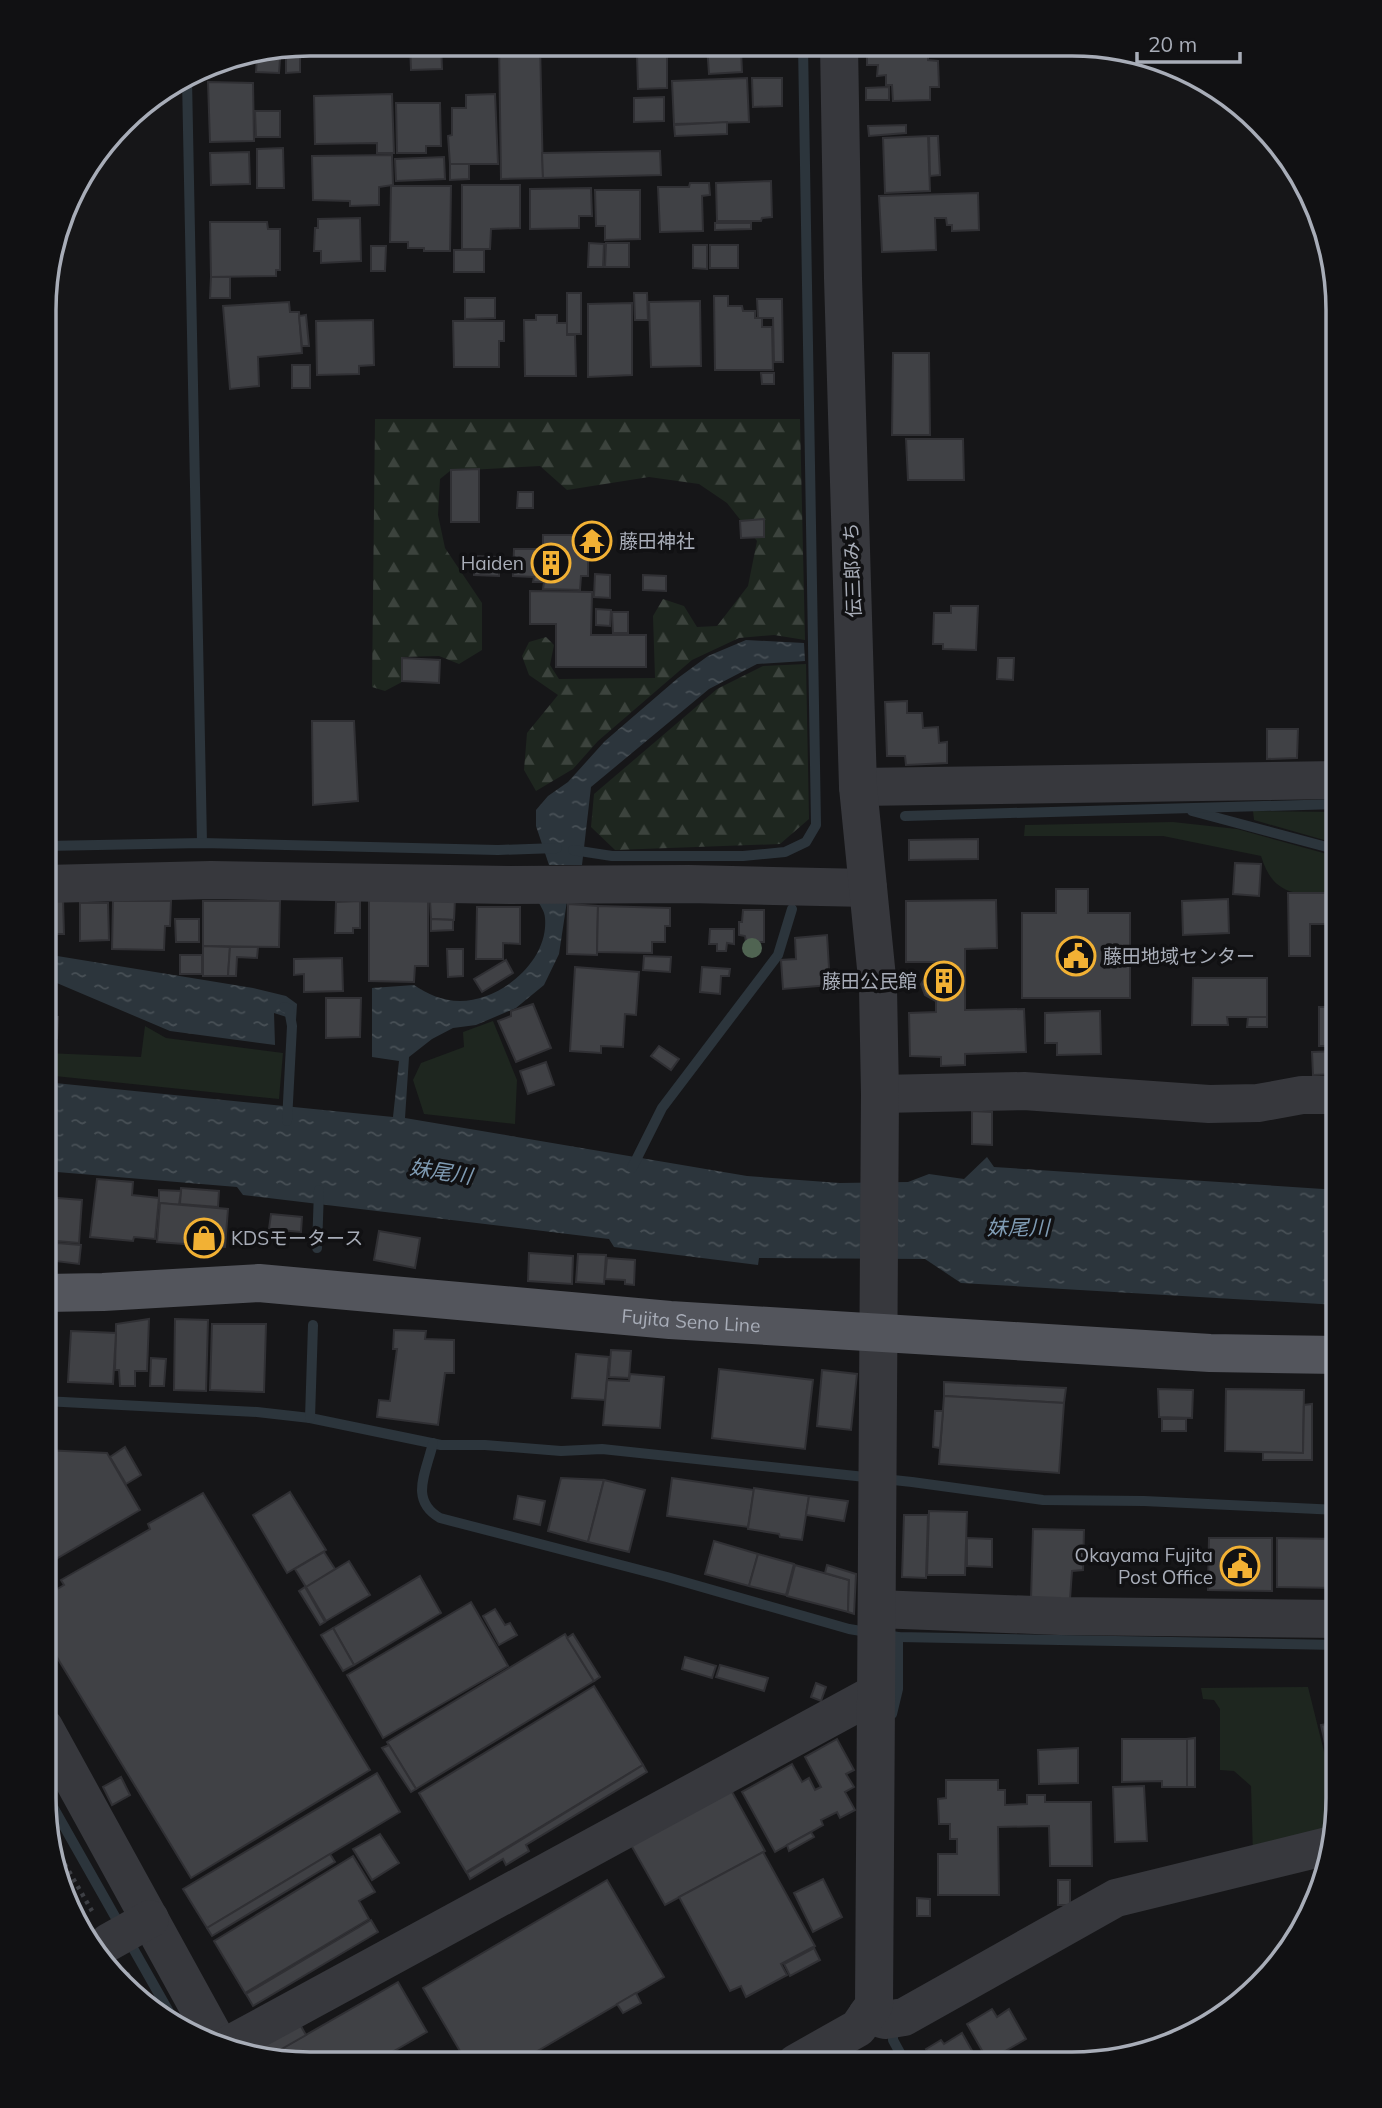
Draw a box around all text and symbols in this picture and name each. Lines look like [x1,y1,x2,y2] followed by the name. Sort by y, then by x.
[1137,21,1240,65] scale bar
[1148,31,1197,57] text: 20 m
[571,520,613,562] temple icon: 藤田神社
[838,522,866,618] street label: 伝三郎みち
[619,529,695,553] place label: 藤田神社
[530,542,572,584] building icon: Haiden
[461,551,524,575] place label: Haiden
[1055,935,1097,977] public building icon: 藤田地域センター
[1103,944,1255,968] place label: 藤田地域センター
[923,960,965,1002] building icon: 藤田公民館
[822,969,917,993] place label: 藤田公民館
[408,1153,476,1189] water label: 妹尾川
[987,1214,1051,1240] water label: 妹尾川
[183,1217,225,1259] shop icon: KDSモータース
[231,1226,363,1250] place label: KDSモータース
[621,1304,761,1338] street label: Fujita Seno Line
[1074,1543,1213,1589] place label: Okayama Fujita Post Office
[1219,1545,1261,1587] public building icon: Okayama Fujita Post Office

